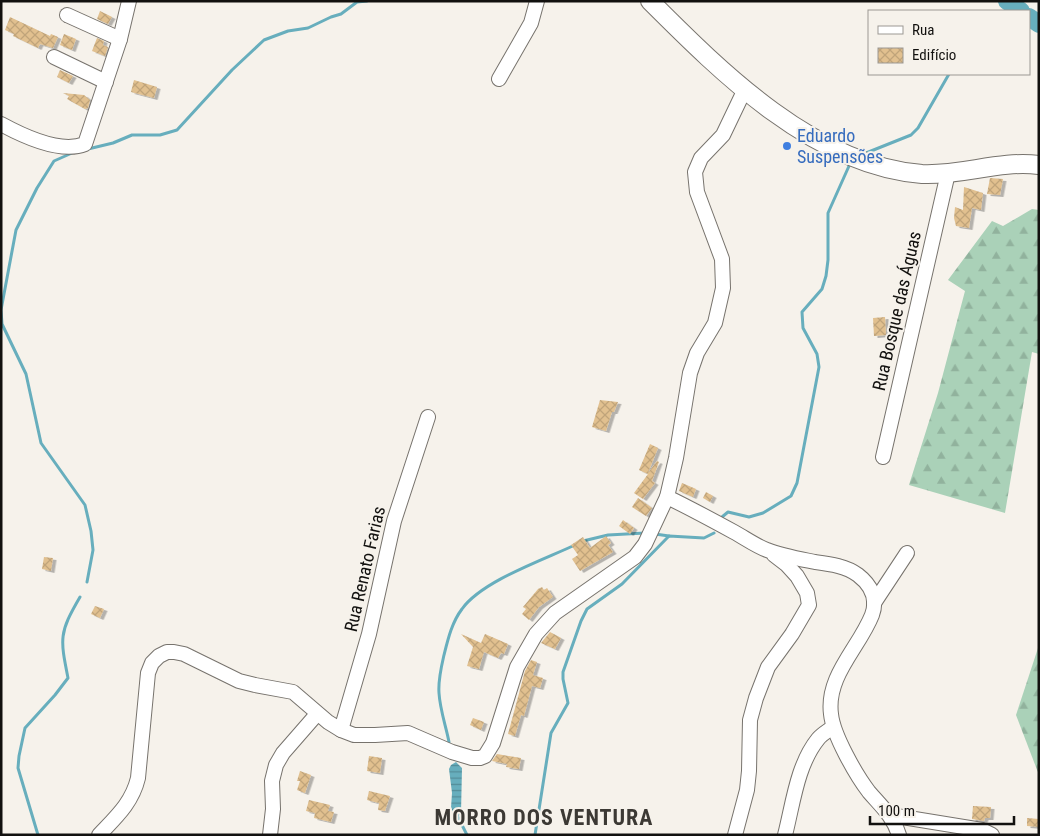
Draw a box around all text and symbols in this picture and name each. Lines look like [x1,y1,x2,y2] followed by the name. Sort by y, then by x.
[868,10,1030,75] legend
[912,21,934,39] text: Rua
[912,46,956,64] text: Edifício
[797,125,883,167] place label: Eduardo Suspensões
[781,140,793,152] marker: Eduardo Suspensões
[868,229,925,393] street label: Rua Bosque das Águas
[340,504,389,634] street label: Rua Renato Farias
[870,794,1014,826] scale bar
[878,802,915,820] text: 100 m
[435,805,653,830] district label: MORRO DOS VENTURA

